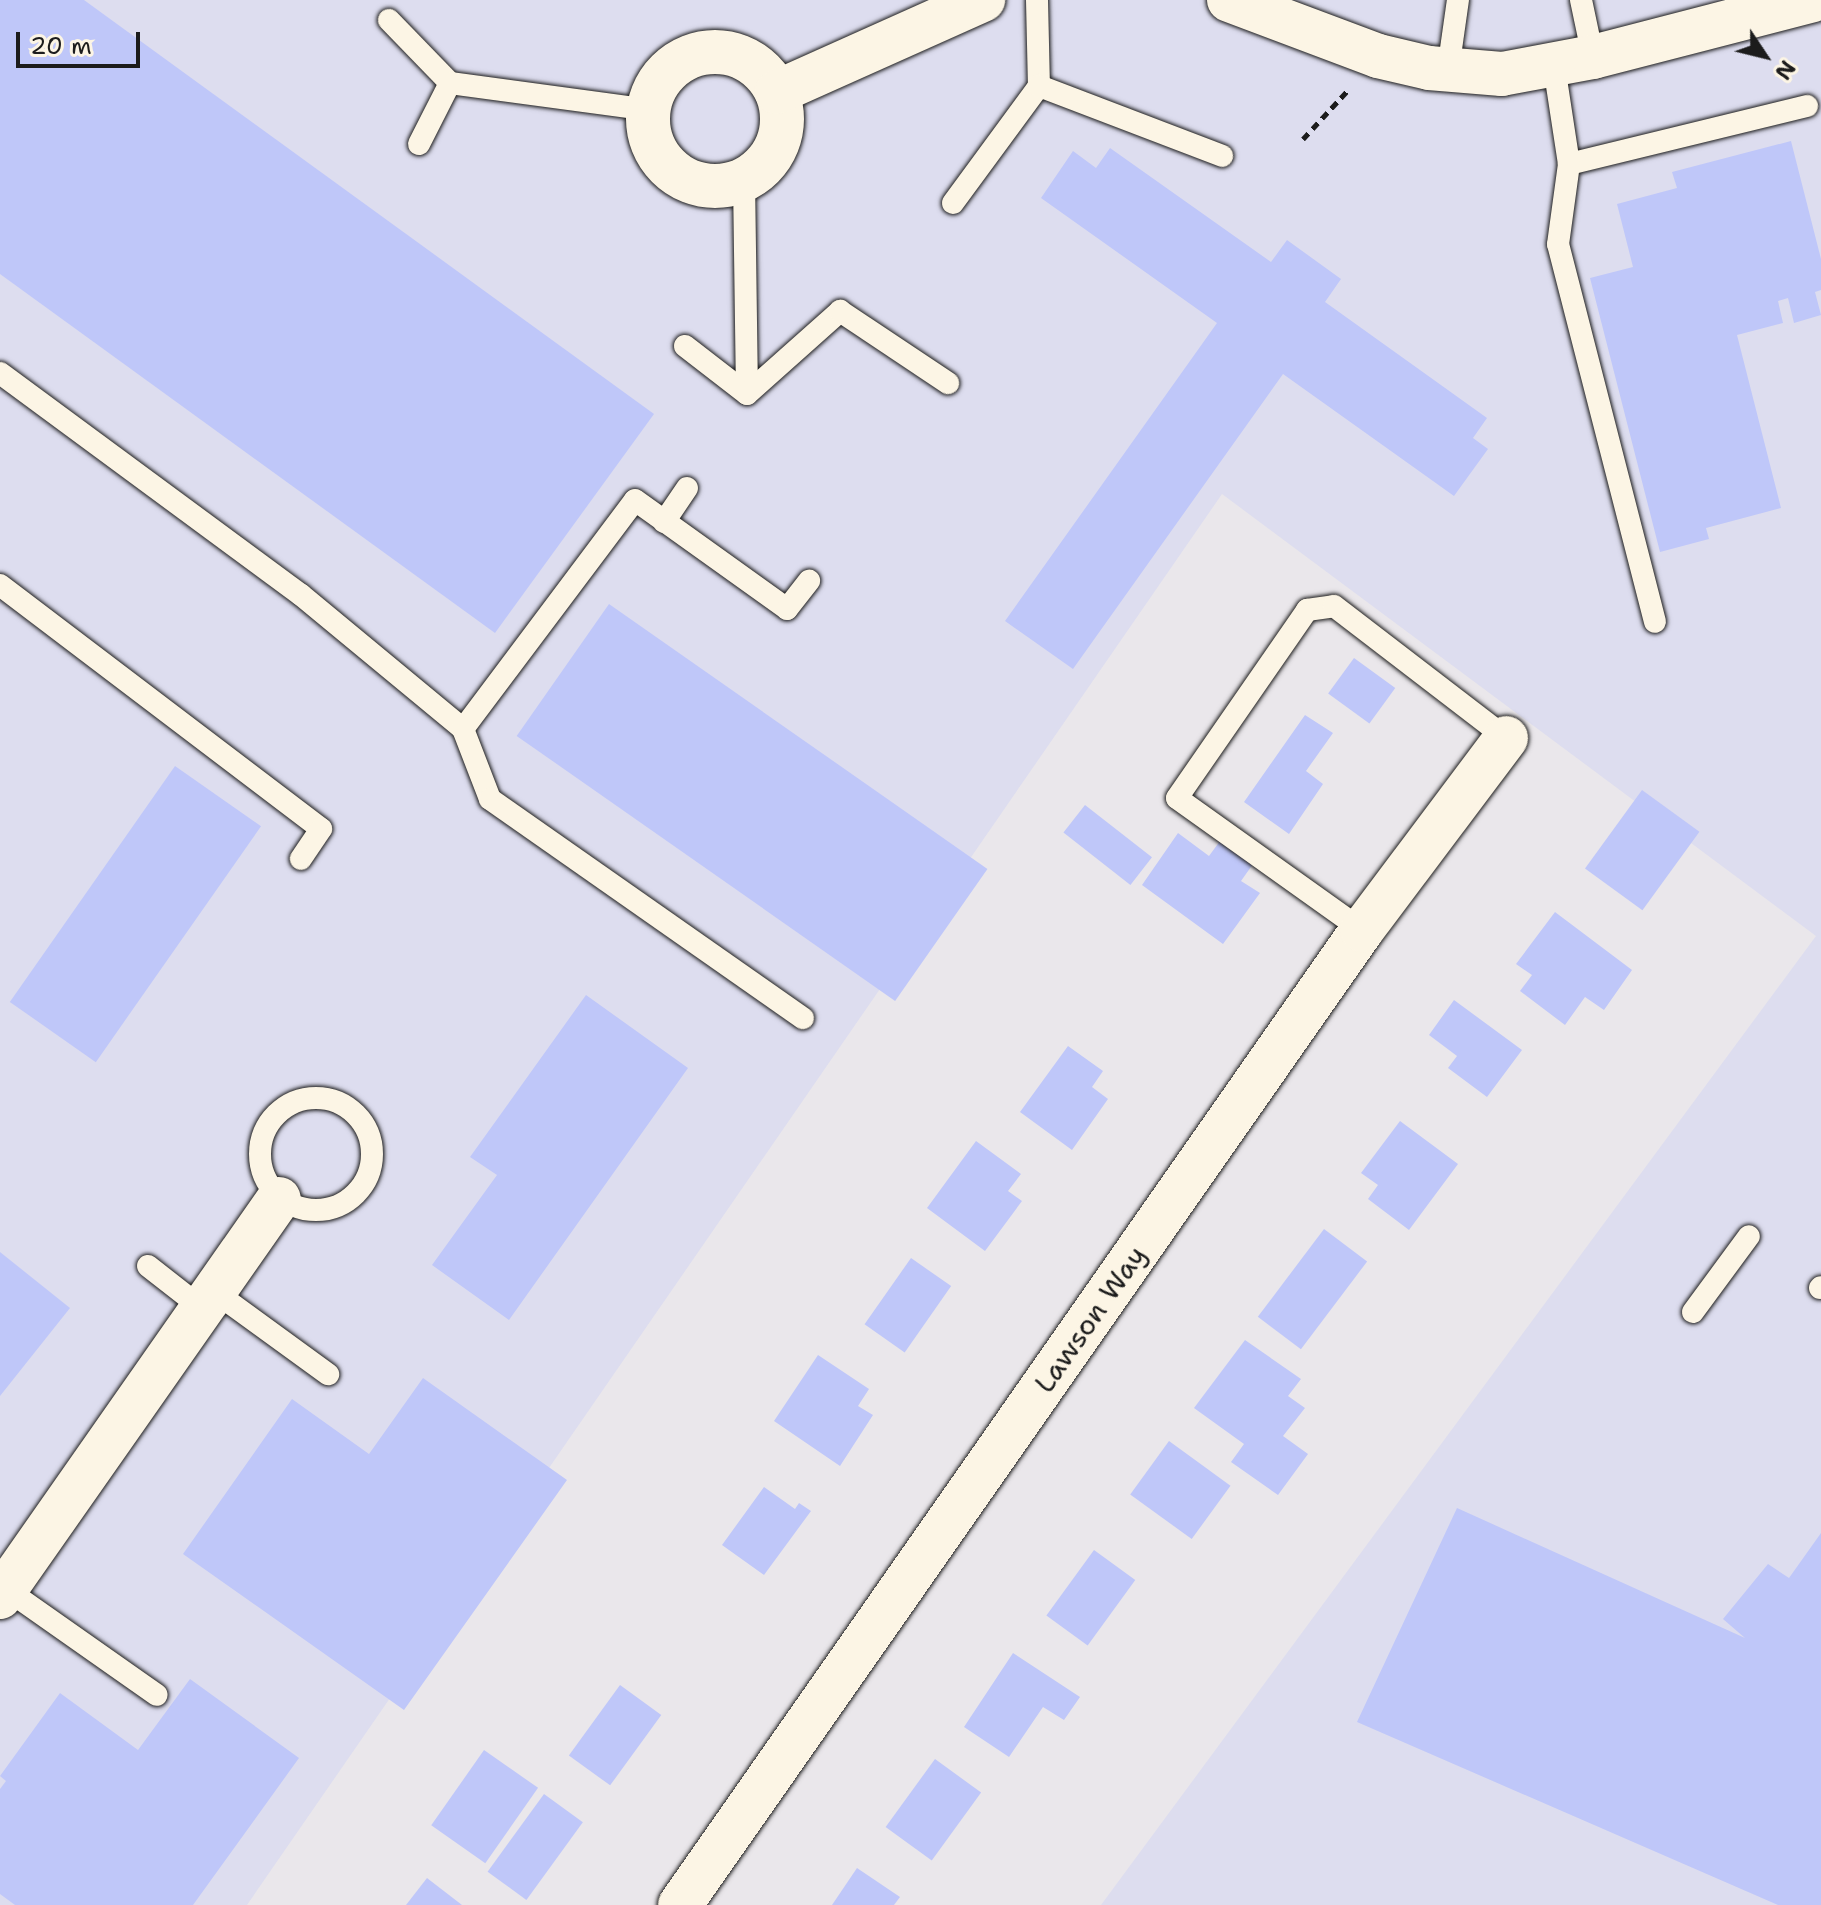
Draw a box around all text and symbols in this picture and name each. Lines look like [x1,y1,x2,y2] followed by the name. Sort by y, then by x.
[20,16,144,66] scale bar
[1725,16,1805,96] north arrow
[30,30,92,62] text: 20 m
[1768,55,1802,86] text: N
[1027,1239,1153,1399] street label: Lawson Way

